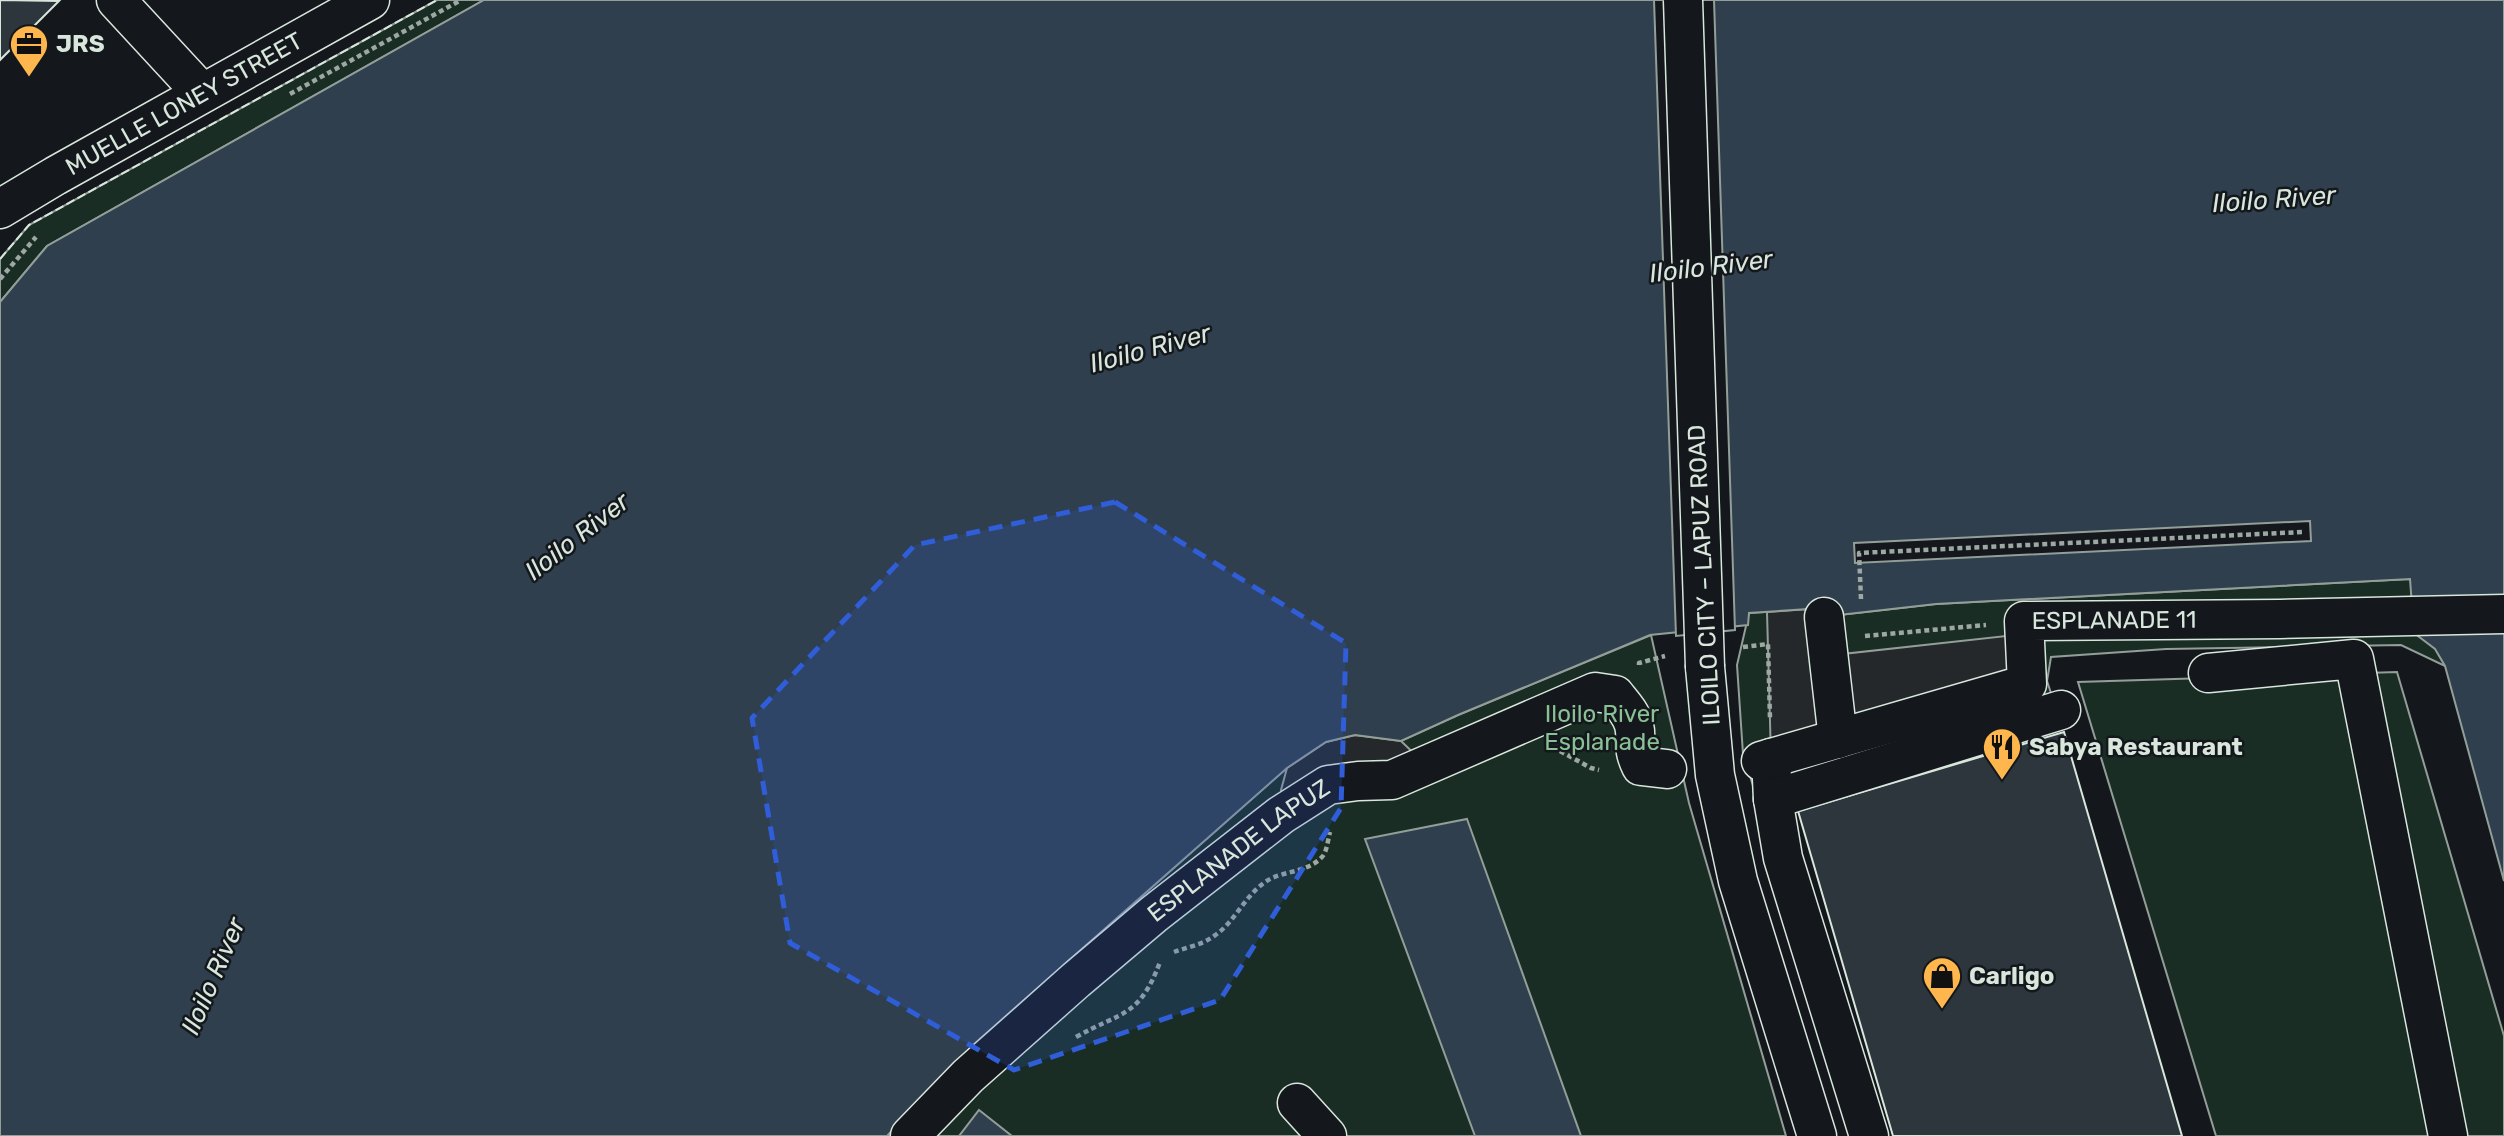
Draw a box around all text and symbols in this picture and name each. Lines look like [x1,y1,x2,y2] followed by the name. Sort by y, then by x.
[8,23,50,78] office icon: JRS
[61,27,307,181] street label: MUELLE LONEY STREET
[56,30,105,58] place label: JRS
[2211,180,2338,219] water label: Iloilo River
[1648,243,1776,289] water label: Iloilo River
[1086,317,1215,380] water label: Iloilo River
[1682,424,1726,726] street label: ILOILO CITY – LAPUZ ROAD
[519,485,637,587] water label: Iloilo River
[2031,606,2197,635] street label: ESPLANADE 11
[1544,700,1660,756] park label: Iloilo River Esplanade
[1981,726,2023,781] restaurant icon: Sabya Restaurant
[2029,733,2243,761] place label: Sabya Restaurant
[1142,774,1335,928] street label: ESPLANADE LAPUZ
[175,912,252,1039] water label: Iloilo River
[1921,955,1963,1010] shop icon: Carligo
[1969,962,2055,990] place label: Carligo

